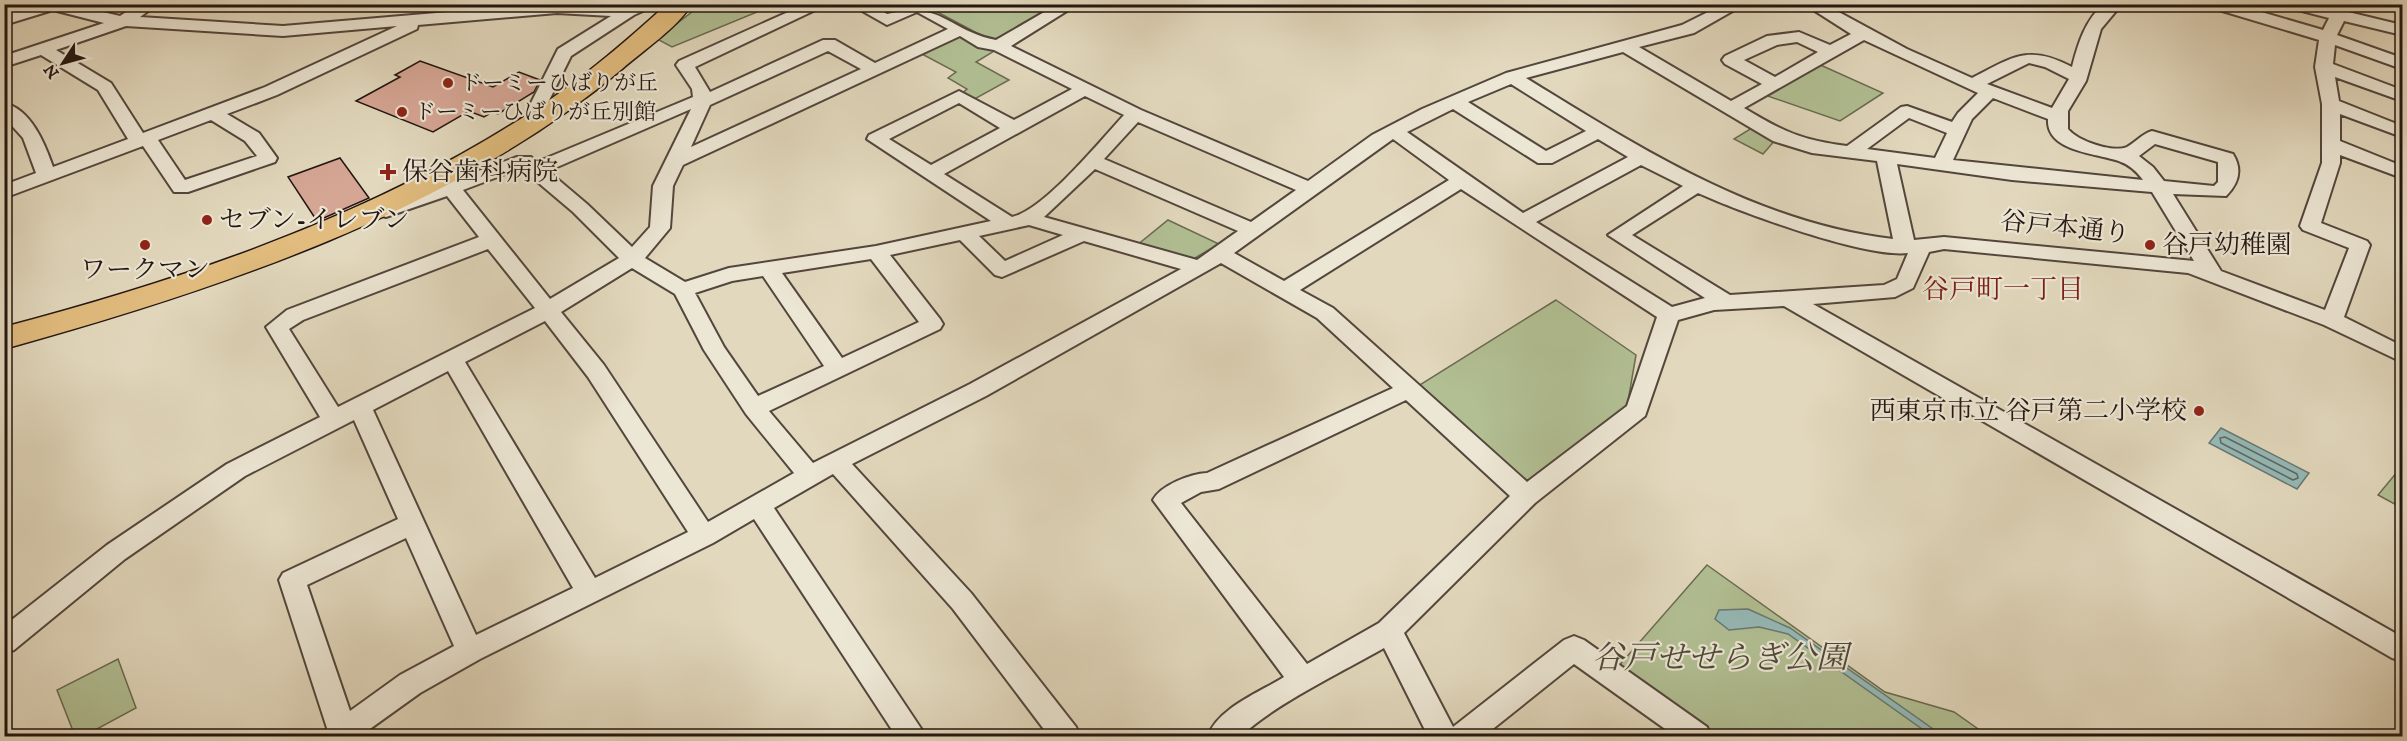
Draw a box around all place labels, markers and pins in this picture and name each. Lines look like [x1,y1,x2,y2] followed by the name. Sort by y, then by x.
[460,70,658,97] place label: ドーミーひばりが丘
[441,76,455,90] marker: ドーミーひばりが丘
[414,99,656,126] place label: ドーミーひばりが丘別館
[395,105,409,119] marker: ドーミーひばりが丘別館
[402,156,558,189] place label: 保谷歯科病院
[379,163,397,181] marker: 保谷歯科病院
[219,204,409,237] place label: セブン-イレブン
[200,213,214,227] marker: セブン-イレブン
[2162,229,2292,262] place label: 谷戸幼稚園
[138,238,152,252] marker: ワークマン
[2143,238,2157,252] marker: 谷戸幼稚園
[80,254,210,287] place label: ワークマン
[1869,395,2187,428] place label: 西東京市立 谷戸第二小学校
[2192,404,2206,418] marker: 西東京市立 谷戸第二小学校

